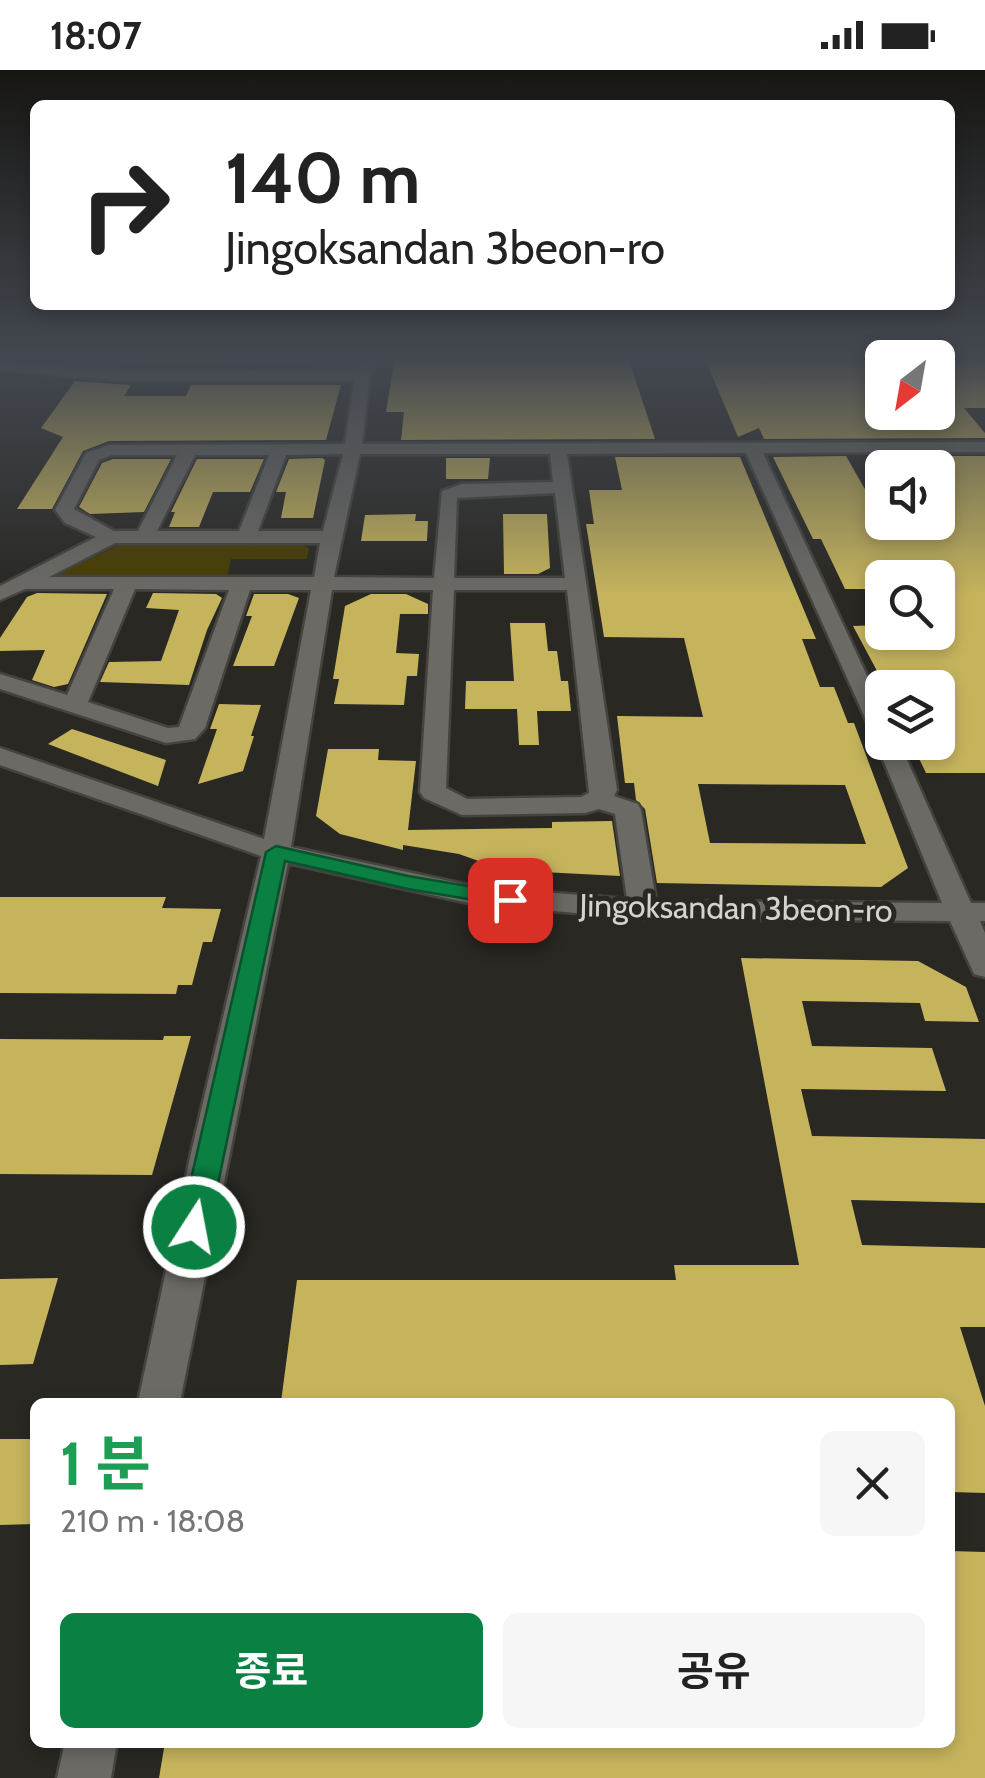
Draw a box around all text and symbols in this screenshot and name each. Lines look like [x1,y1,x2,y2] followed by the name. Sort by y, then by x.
[50,12,142,59] text: 18:07
[225,135,420,221] text: 140 m
[60,140,190,270] icon: right
[225,221,665,275] text: Jingoksandan 3beon-ro
[865,340,955,430] north arrow
[865,340,955,760] map controls
[865,450,955,540] button: sound
[865,560,955,650] button: search
[865,670,955,760] button: layers
[468,858,553,943] pin
[483,873,538,928] icon: arrive
[578,885,893,930] street label: Jingoksandan 3beon-ro
[142,1175,246,1279] position arrow
[60,1427,151,1500] text: 1 분
[820,1431,925,1536] button: close
[60,1501,245,1540] text: 210 m · 18:08
[60,1613,483,1728] button: 종료
[503,1613,925,1728] button: 공유

